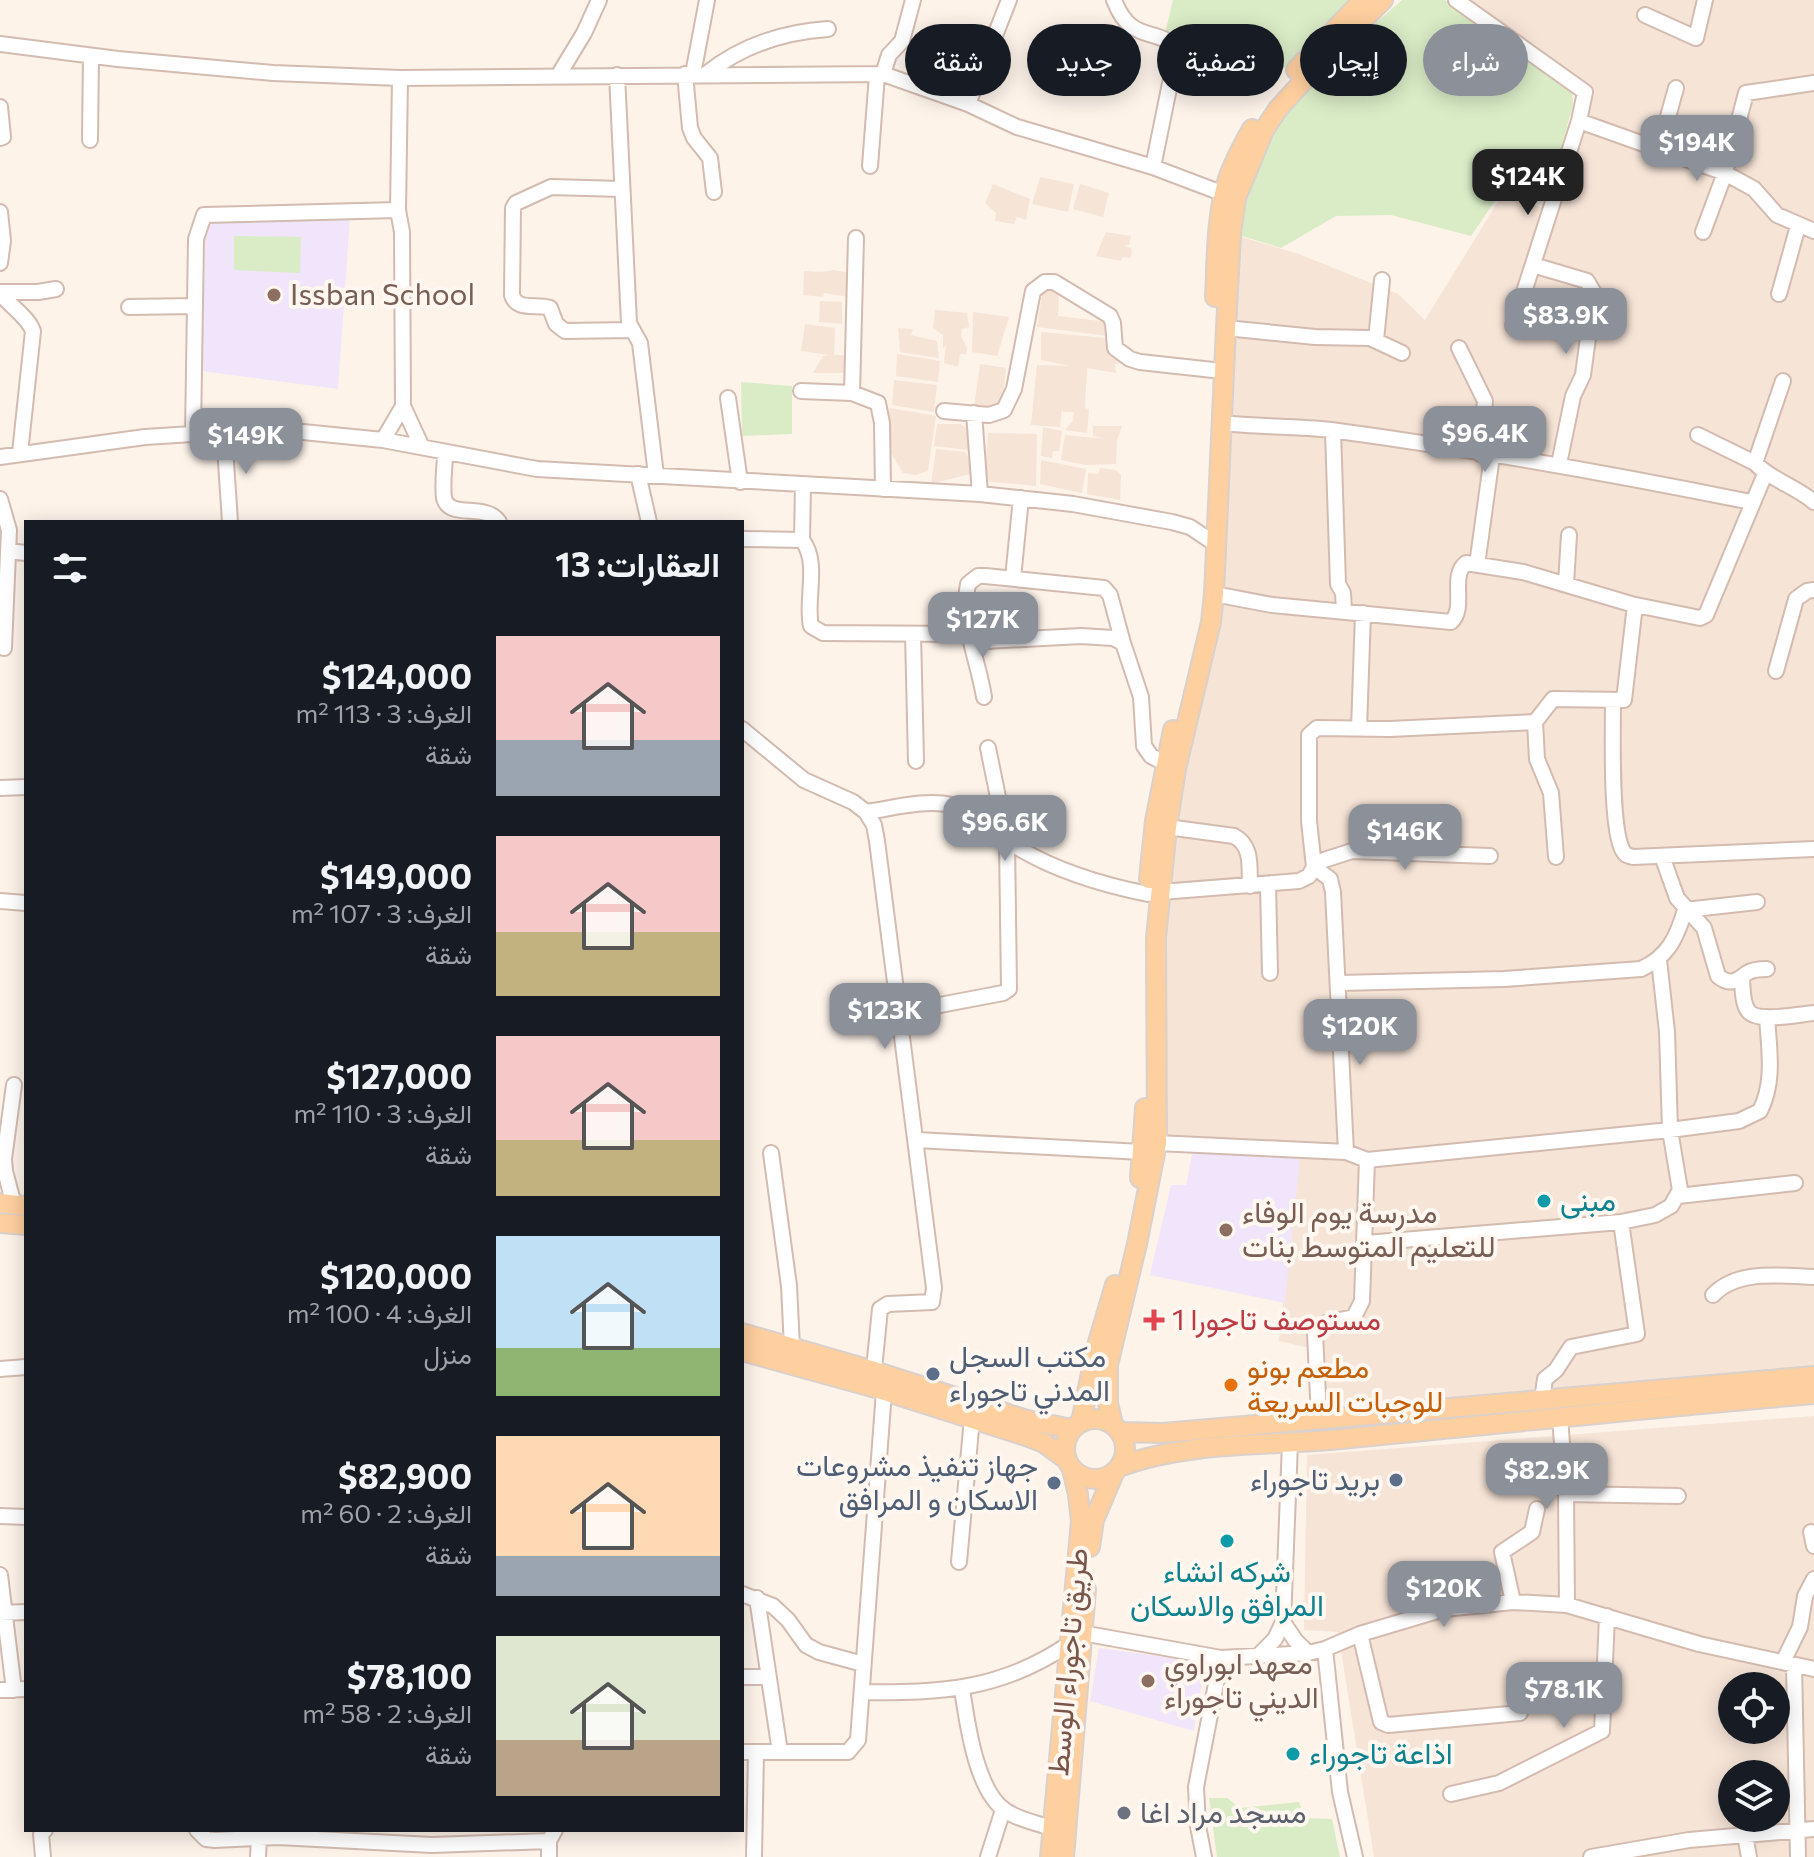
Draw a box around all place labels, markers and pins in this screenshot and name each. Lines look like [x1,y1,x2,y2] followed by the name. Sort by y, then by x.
[1641,115,1753,183] pin: $194K
[1472,149,1584,217] pin: $124K
[290,274,475,311] place label: Issban School
[265,286,283,304] marker: Issban School
[1501,288,1631,356] pin: $83.9K
[1420,406,1550,474] pin: $96.4K
[190,408,302,476] pin: $149K
[927,592,1039,660] pin: $127K
[940,795,1070,863] pin: $96.6K
[1349,804,1461,872] pin: $146K
[829,983,941,1051] pin: $123K
[1304,999,1416,1067] pin: $120K
[1560,1180,1616,1219] place label: مبنى
[1242,1192,1496,1266] place label: مدرسة يوم الوفاء للتعليم المتوسط بنات
[1535,1192,1553,1210] marker: مبنى
[1217,1221,1235,1239] marker: مدرسة يوم الوفاء للتعليم المتوسط بنات
[1172,1299,1381,1338] place label: مستوصف تاجورا 1
[1143,1309,1165,1331] marker: مستوصف تاجورا 1
[949,1336,1110,1415] place label: مكتب السجل المدني تاجوراء
[1247,1347,1443,1420] place label: مطعم بونو للوجبات السريعة
[924,1365,942,1383] marker: مكتب السجل المدني تاجوراء
[1222,1376,1240,1394] marker: مطعم بونو للوجبات السريعة
[1482,1443,1612,1511] pin: $82.9K
[796,1445,1038,1518] place label: جهاز تنفيذ مشروعات الاسكان و المرافق
[1250,1459,1380,1498] place label: بريد تاجوراء
[1387,1471,1405,1489] marker: بريد تاجوراء
[1045,1474,1063,1492] marker: جهاز تنفيذ مشروعات الاسكان و المرافق
[1218,1532,1236,1550] marker: شركه انشاء المرافق والاسكان
[1130,1551,1324,1624] place label: شركه انشاء المرافق والاسكان
[1388,1561,1500,1629] pin: $120K
[1164,1643,1319,1722] place label: معهد ابوراوي الديني تاجوراء
[1499,1662,1629,1730] pin: $78.1K
[1139,1672,1157,1690] marker: معهد ابوراوي الديني تاجوراء
[1309,1733,1453,1772] place label: اذاعة تاجوراء
[1284,1745,1302,1763] marker: اذاعة تاجوراء
[1140,1792,1307,1831] place label: مسجد مراد اغا
[1115,1804,1133,1822] marker: مسجد مراد اغا

